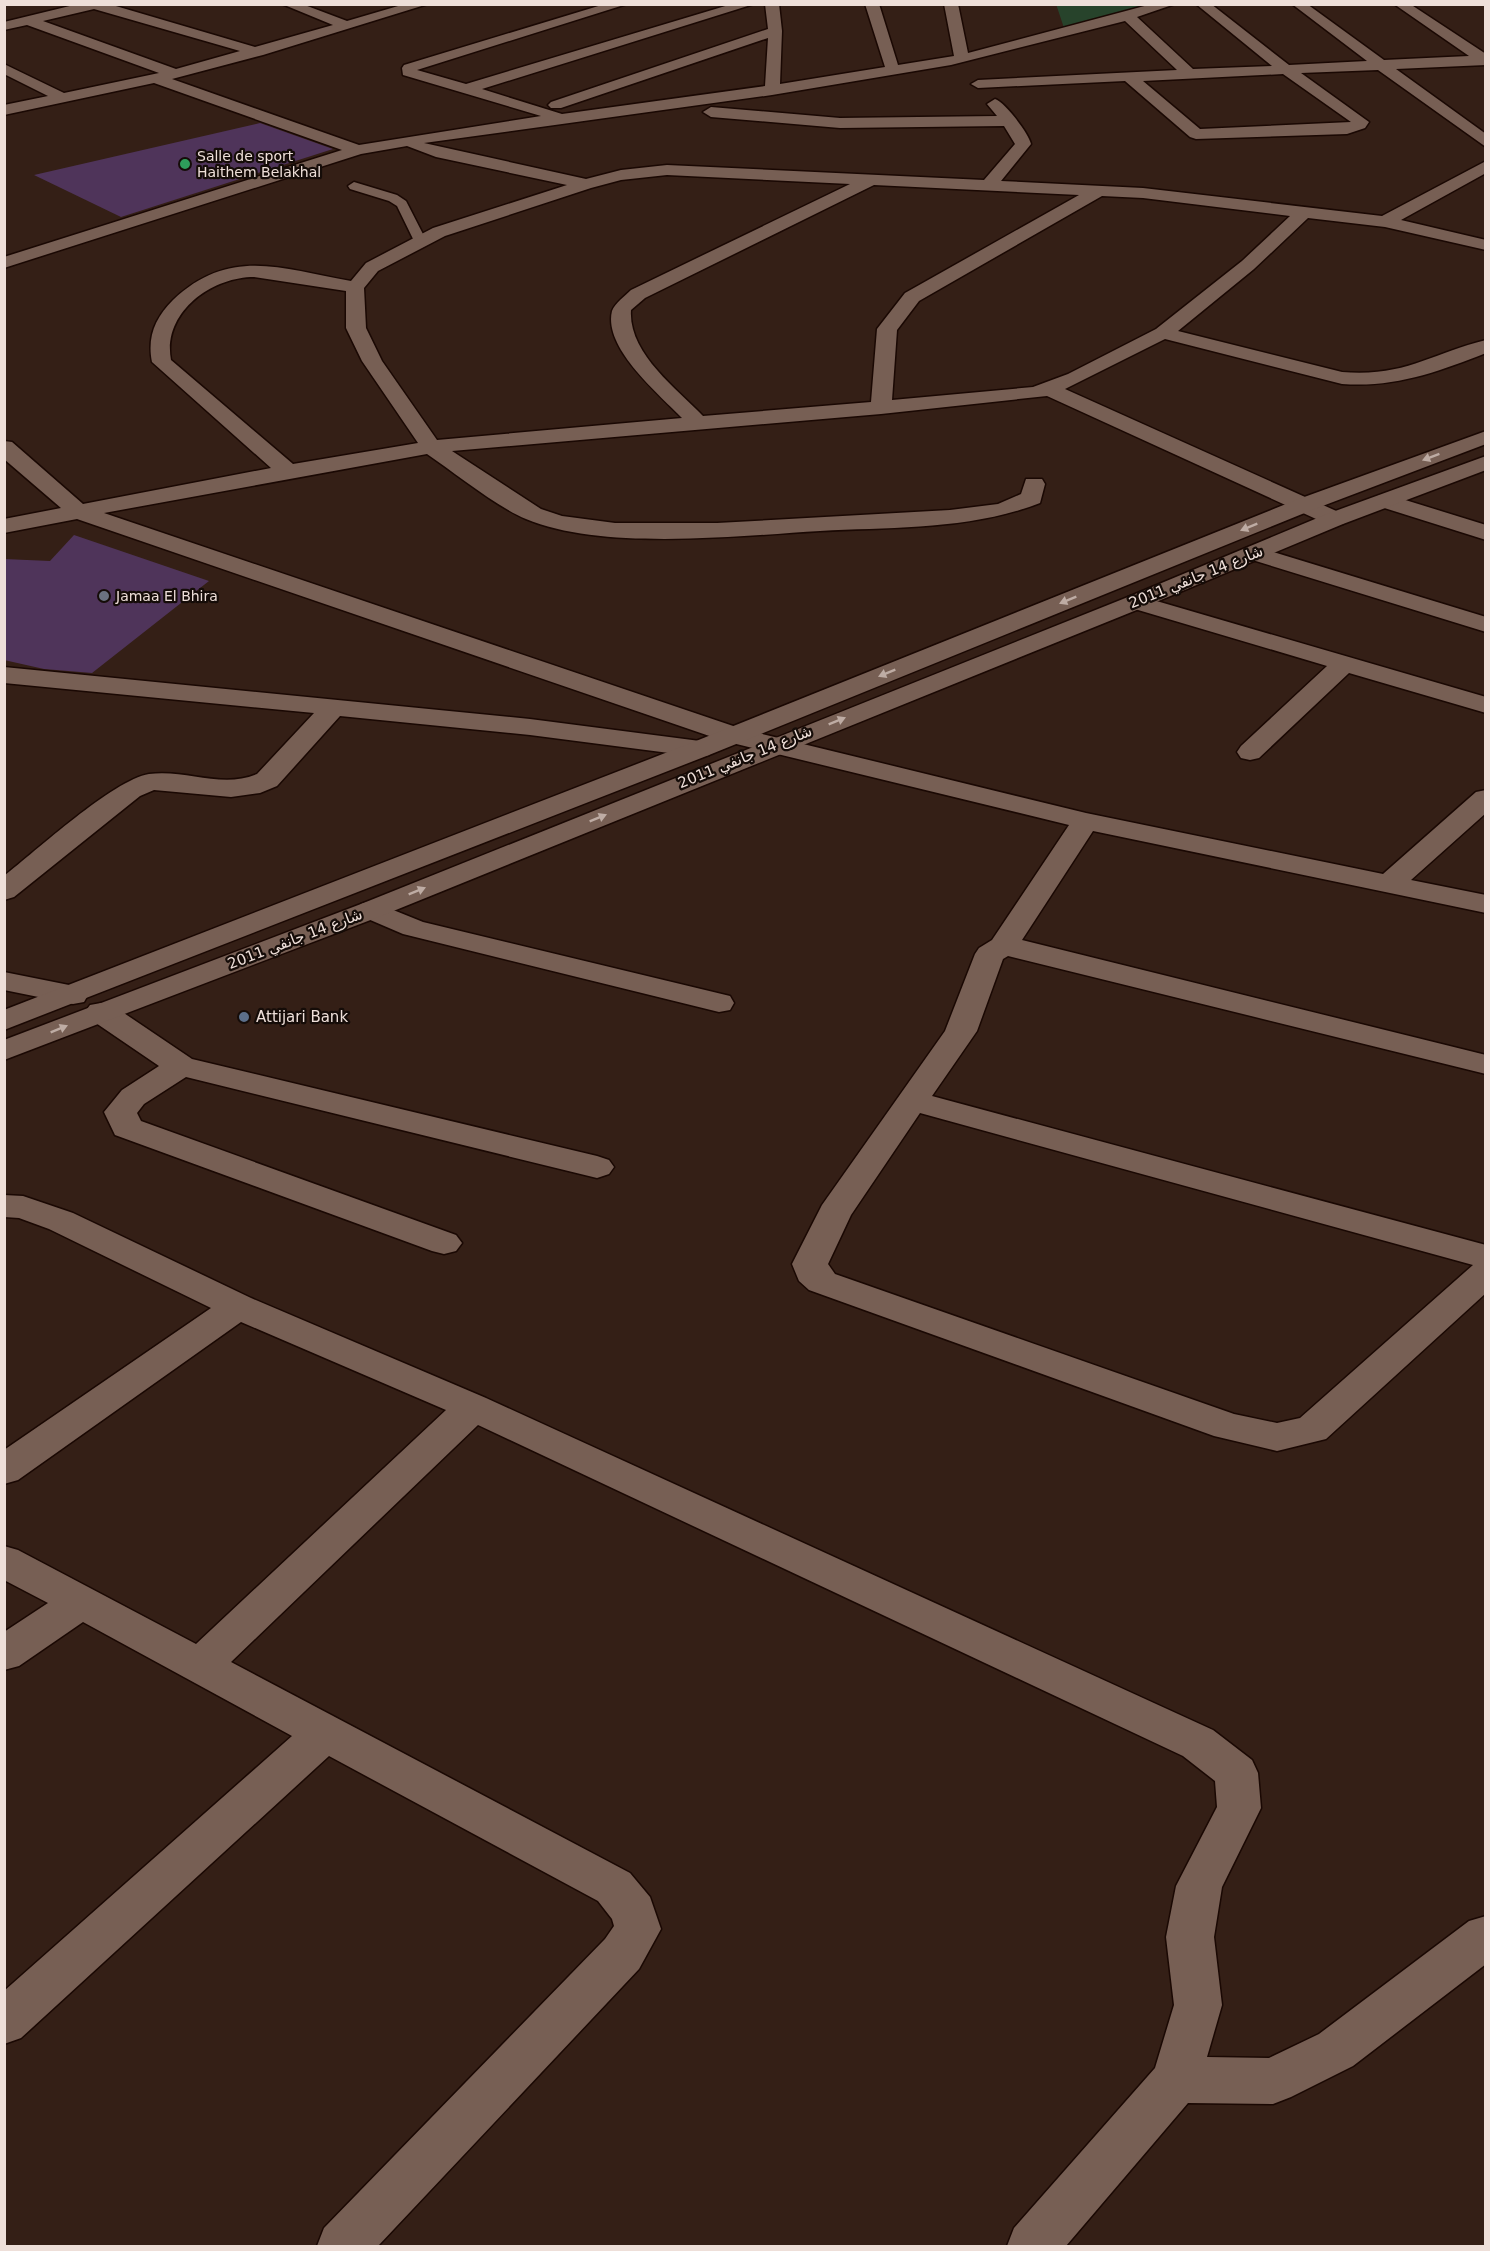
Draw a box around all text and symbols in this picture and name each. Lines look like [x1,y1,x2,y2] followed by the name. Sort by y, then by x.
[197,148,321,180] place label: Salle de sport Haithem Belakhal
[178,157,192,171] marker: Salle de sport Haithem Belakhal
[1422,453,1440,463] one-way arrow
[1240,523,1258,532] one-way arrow
[1126,542,1266,613] street label: شارع 14 جانفي 2011
[115,588,218,604] place label: Jamaa El Bhira
[97,589,111,603] marker: Jamaa El Bhira
[1059,596,1077,605] one-way arrow
[878,669,896,678] one-way arrow
[828,715,846,725] one-way arrow
[675,722,815,793] street label: شارع 14 جانفي 2011
[589,813,607,823] one-way arrow
[408,886,426,895] one-way arrow
[225,905,365,974] street label: شارع 14 جانفي 2011
[256,1008,348,1026] place label: Attijari Bank
[237,1010,251,1024] marker: Attijari Bank
[50,1024,68,1034] one-way arrow

